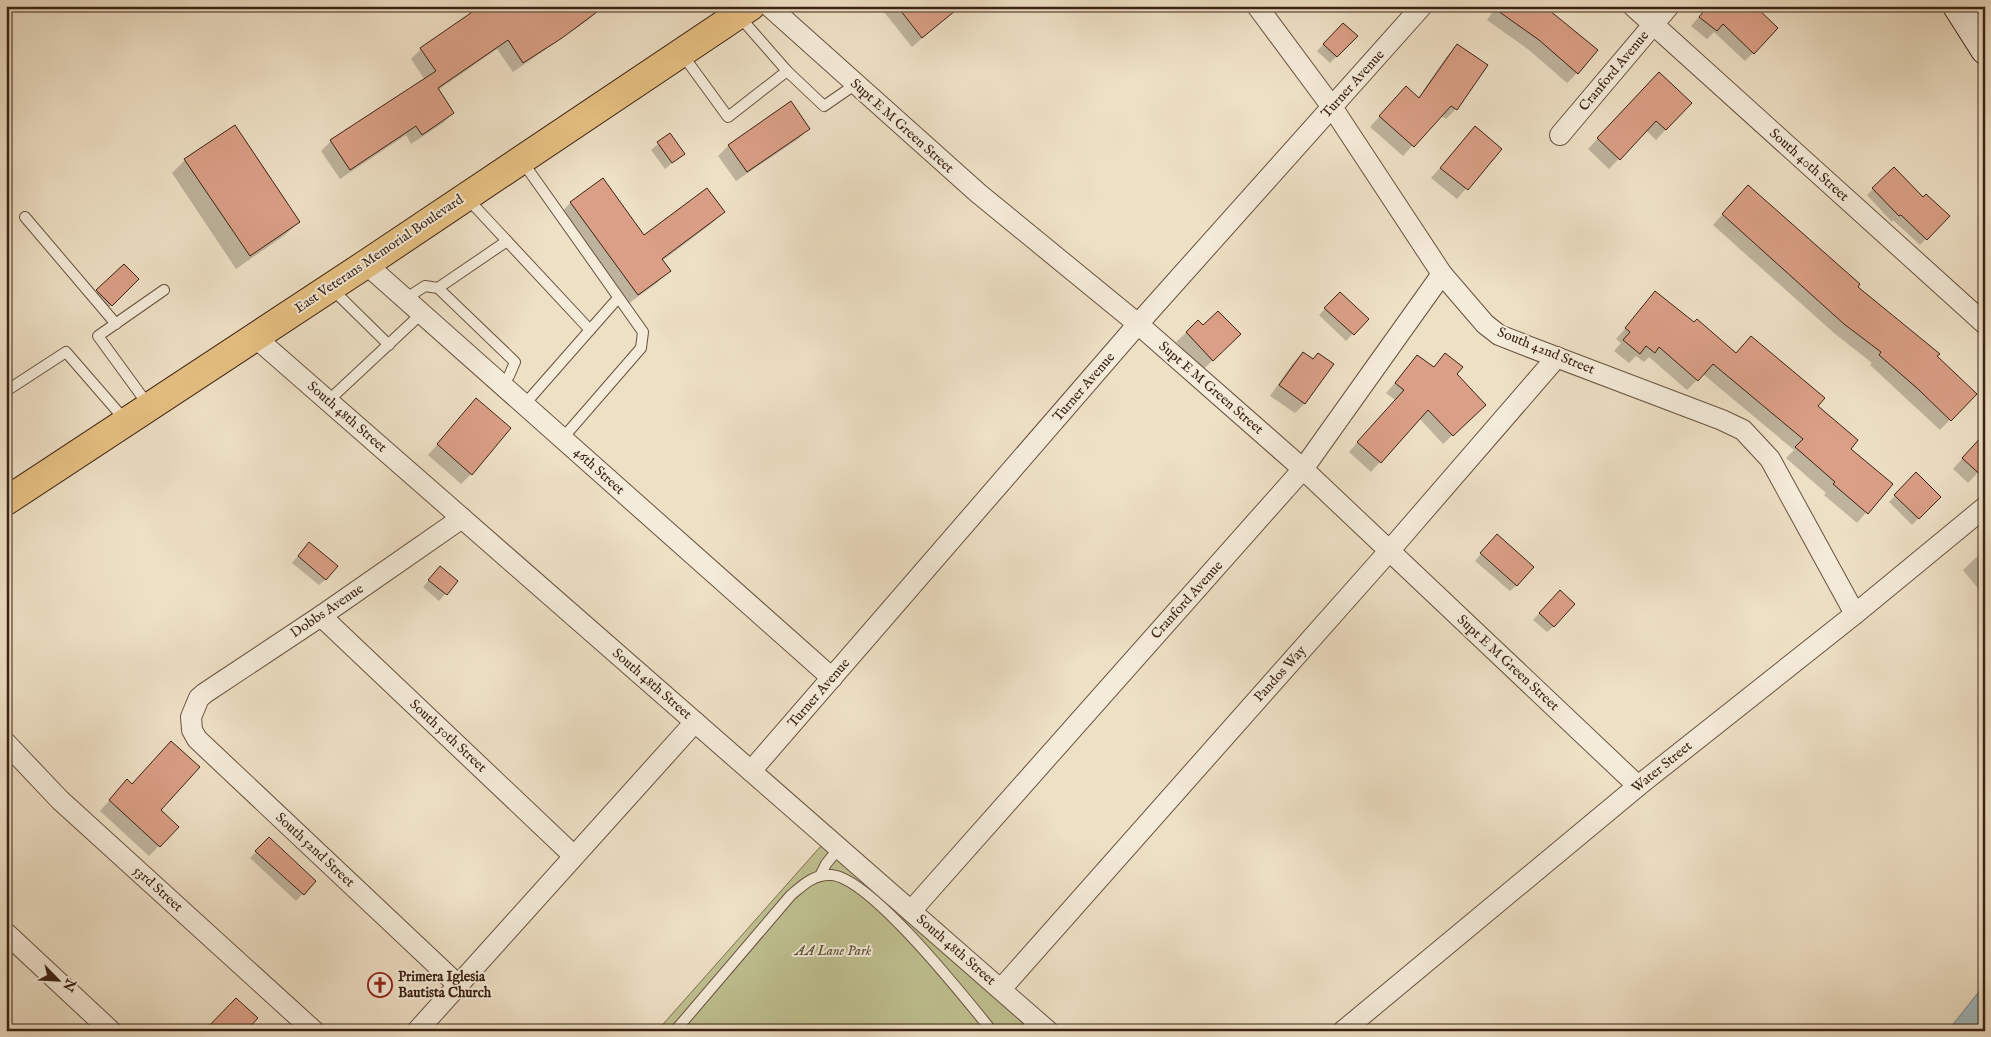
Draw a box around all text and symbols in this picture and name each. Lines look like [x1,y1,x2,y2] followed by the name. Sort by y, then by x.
[1575,27,1653,115] street label: Cranford Avenue
[1317,46,1389,122] street label: Turner Avenue
[846,75,958,177] street label: Supt E M Green Street
[1765,124,1853,206] street label: South 40th Street
[291,190,467,317] street label: East Veterans Memorial Boulevard
[1495,323,1598,379] street label: South 42nd Street
[1155,337,1267,439] street label: Supt E M Green Street
[1049,348,1119,425] street label: Turner Avenue
[303,378,391,457] street label: South 48th Street
[570,443,629,499] street label: 46th Street
[1147,557,1227,643] street label: Cranford Avenue
[287,580,368,642] street label: Dobbs Avenue
[1453,611,1563,715] street label: Supt E M Green Street
[1250,642,1310,706] street label: Pandos Way
[608,645,696,724] street label: South 48th Street
[784,654,854,731] street label: Turner Avenue
[406,696,491,777] street label: South 50th Street
[1628,737,1696,797] street label: Water Street
[272,809,358,891] street label: South 52nd Street
[129,862,187,916] street label: 53rd Street
[912,911,1000,990] street label: South 48th Street
[793,942,872,960] park label: AA Lane Park
[32,954,82,1004] north arrow
[398,968,492,1002] place label: Primera Iglesia Bautista Church
[367,972,393,998] church icon: Primera Iglesia Bautista Church
[58,975,80,994] text: N

